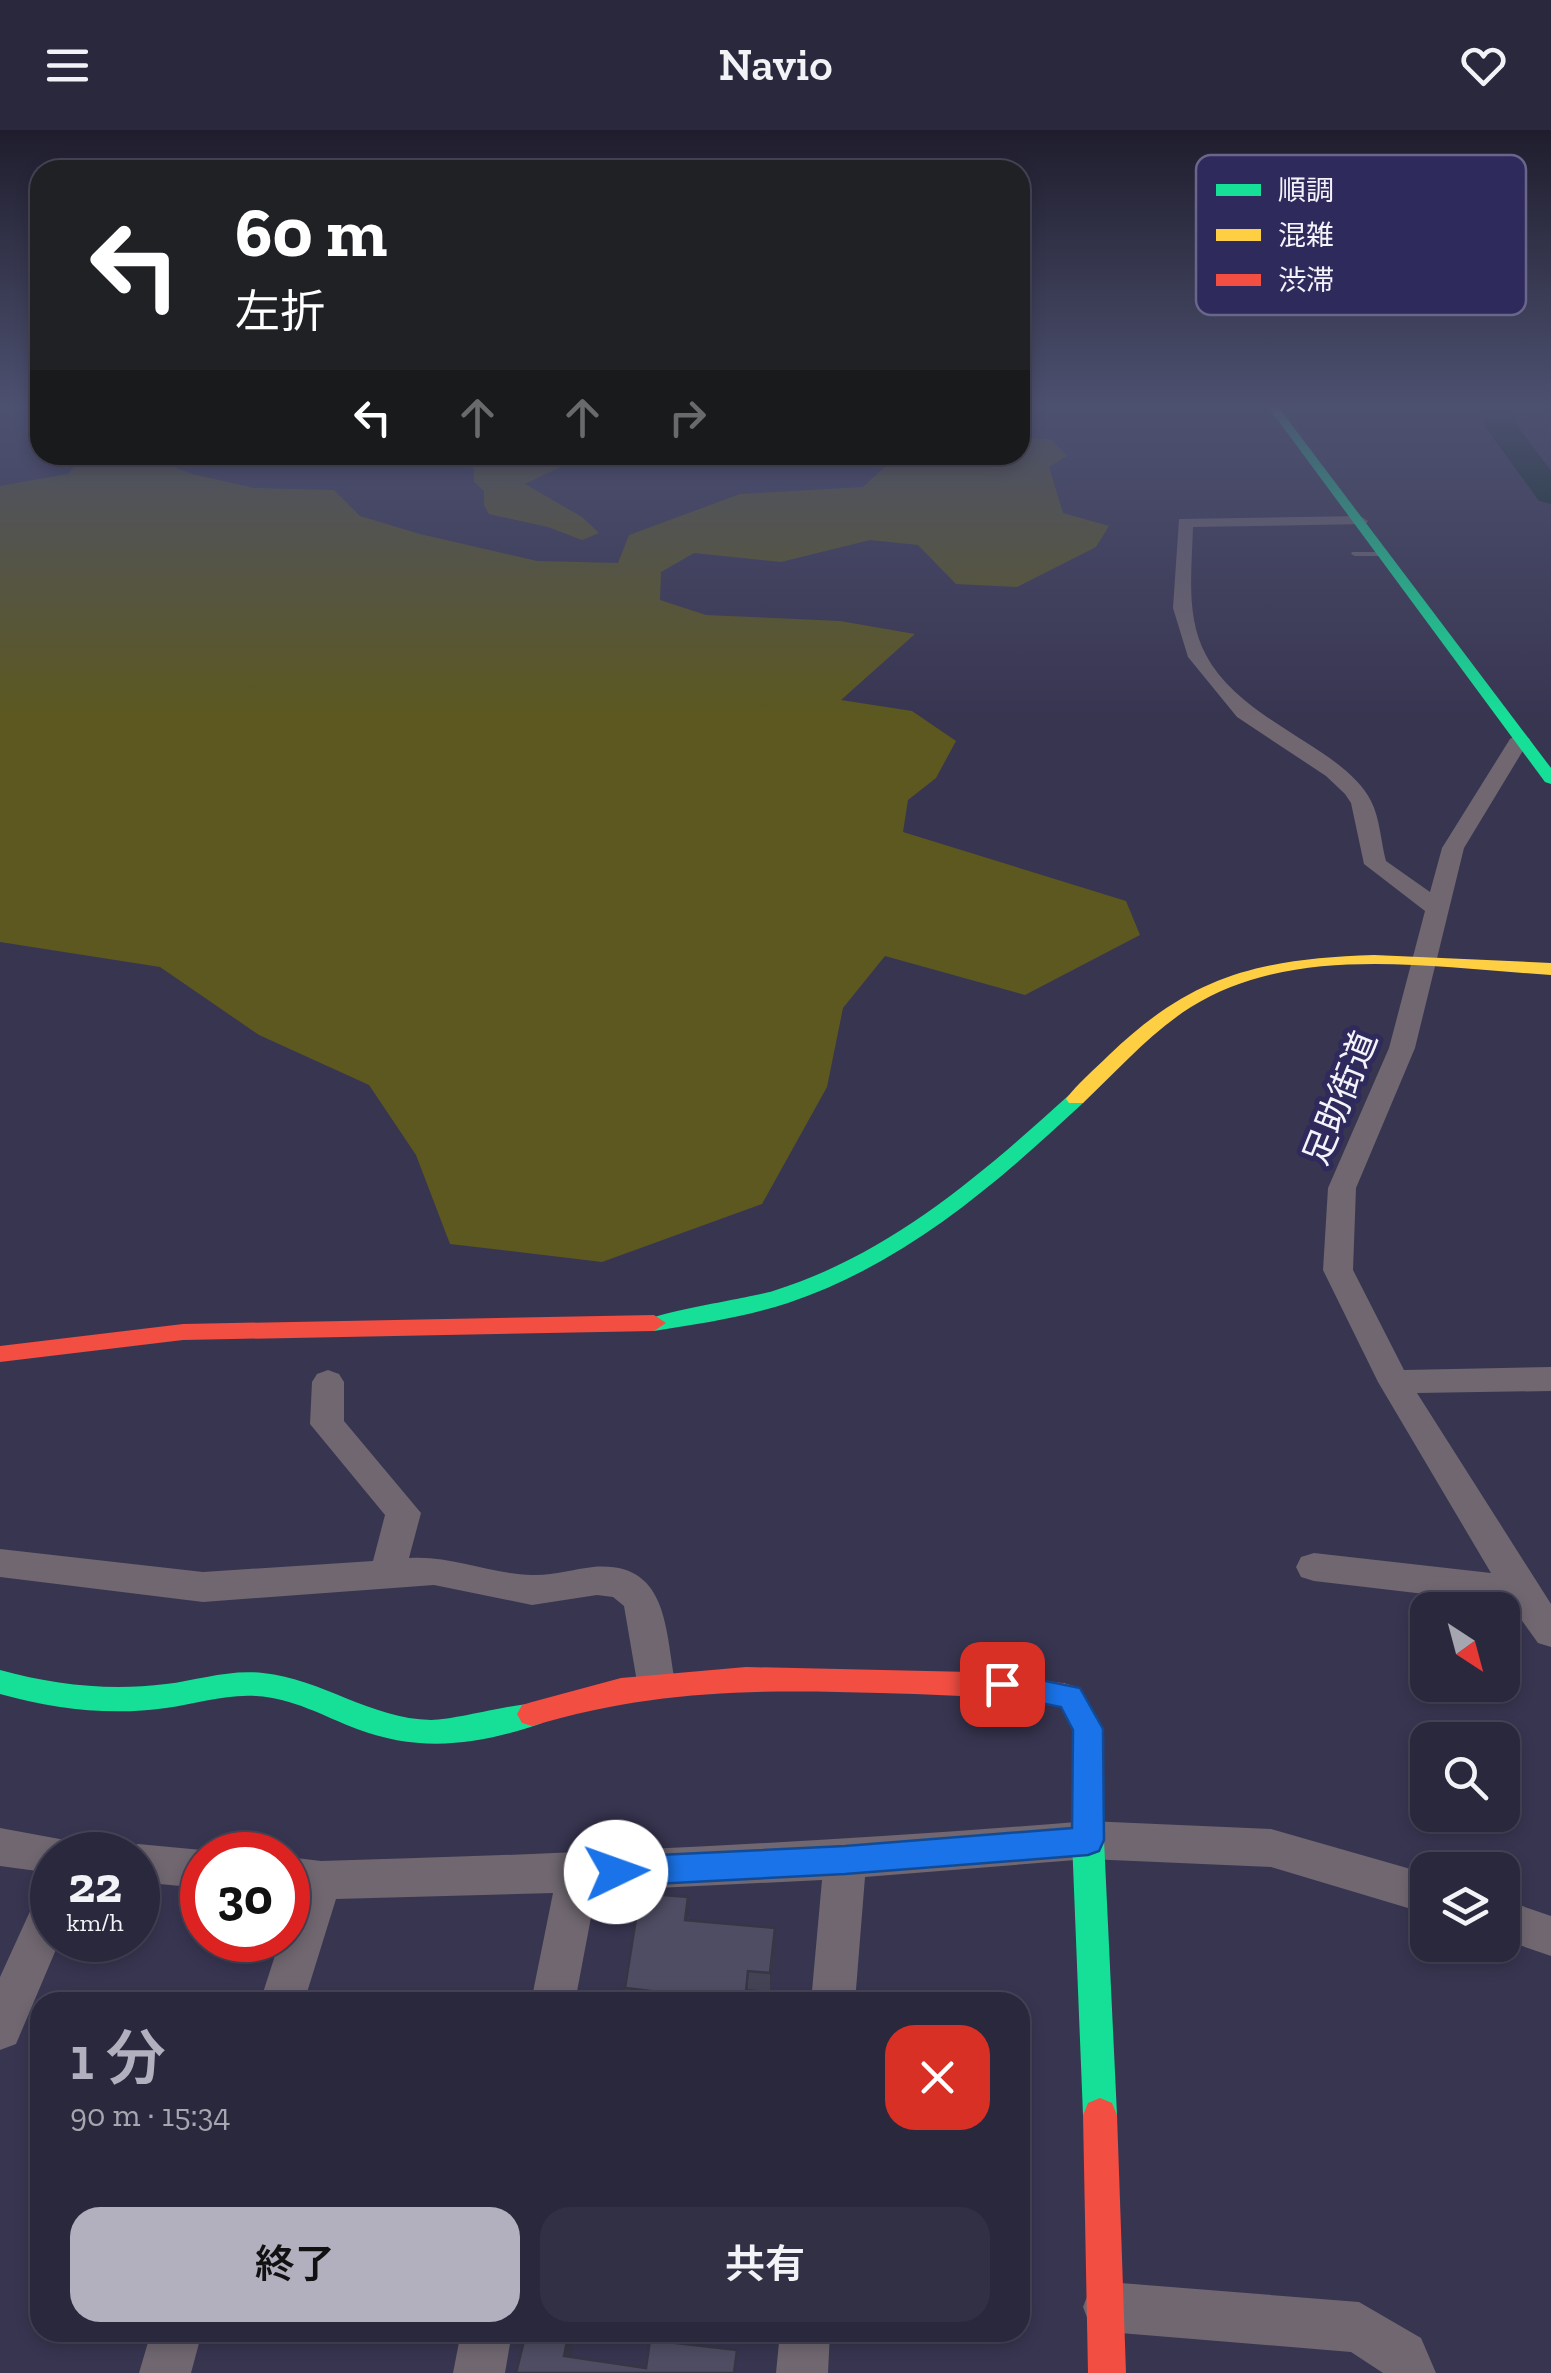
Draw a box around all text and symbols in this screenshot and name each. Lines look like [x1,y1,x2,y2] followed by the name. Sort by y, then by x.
[40,38,95,93] icon: menu
[718,38,833,92] text: Navio
[1456,38,1511,93] icon: heart
[1196,155,1526,315] legend
[1278,174,1334,207] text: 順調
[235,190,387,274] text: 60 m
[70,200,200,330] icon: left
[1278,219,1334,252] text: 混雑
[1278,264,1334,297] text: 渋滞
[235,285,325,339] text: 左折
[345,390,400,445] icon: left
[450,390,505,445] icon: ahead
[555,390,610,445] icon: ahead
[660,390,715,445] icon: right
[1294,1025,1386,1171] street label: 足助街道
[1410,1592,1520,1702] north arrow
[1410,1592,1520,1962] map controls
[960,1642,1045,1727] pin
[975,1657,1030,1712] icon: arrive
[1410,1722,1520,1832] button: search
[564,1820,668,1924] position arrow
[180,1832,310,1962] speed limit sign: 30
[1410,1852,1520,1962] button: layers
[68,1855,122,1915] text: 22
[66,1907,124,1937] text: km/h
[70,2022,166,2094] text: 1 分
[885,2025,990,2130] button: close
[70,2096,231,2134] text: 90 m · 15:34
[70,2207,520,2322] button: 終了
[540,2207,990,2322] button: 共有

